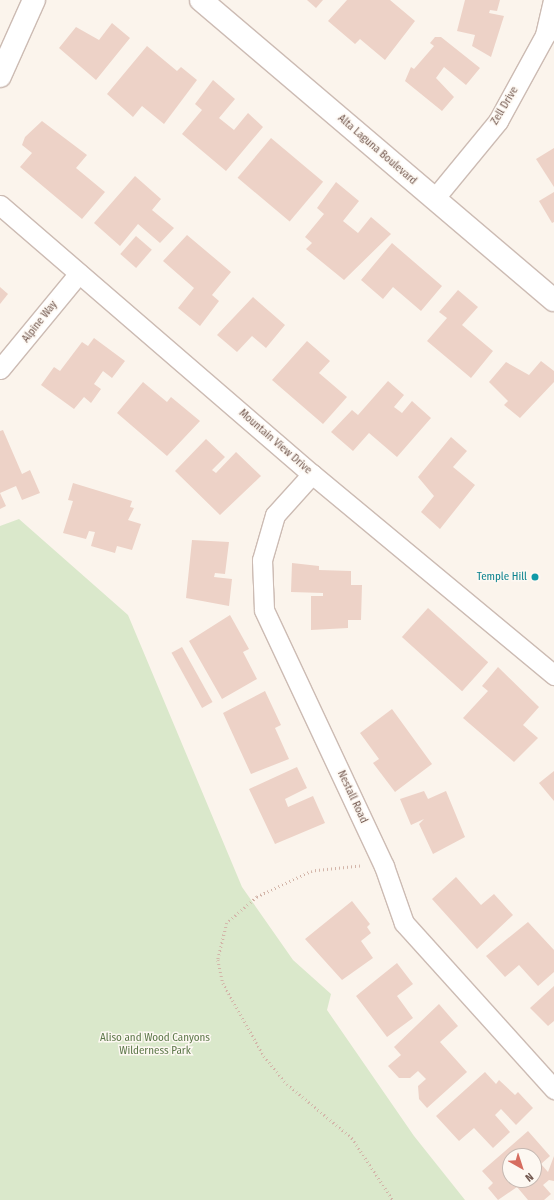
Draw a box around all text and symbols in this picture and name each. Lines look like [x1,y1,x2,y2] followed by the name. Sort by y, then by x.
[489,85,521,127] street label: Zell Drive
[335,112,419,188] street label: Alta Laguna Boulevard
[20,299,60,345] street label: Alpine Way
[236,407,314,477] street label: Mountain View Drive
[477,570,527,584] place label: Temple Hill
[530,572,540,582] marker: Temple Hill
[334,768,370,826] street label: Nestall Road
[100,1032,210,1058] park label: Aliso and Wood Canyons Wilderness Park
[502,1148,542,1188] north arrow
[523,1170,536,1184] text: N

